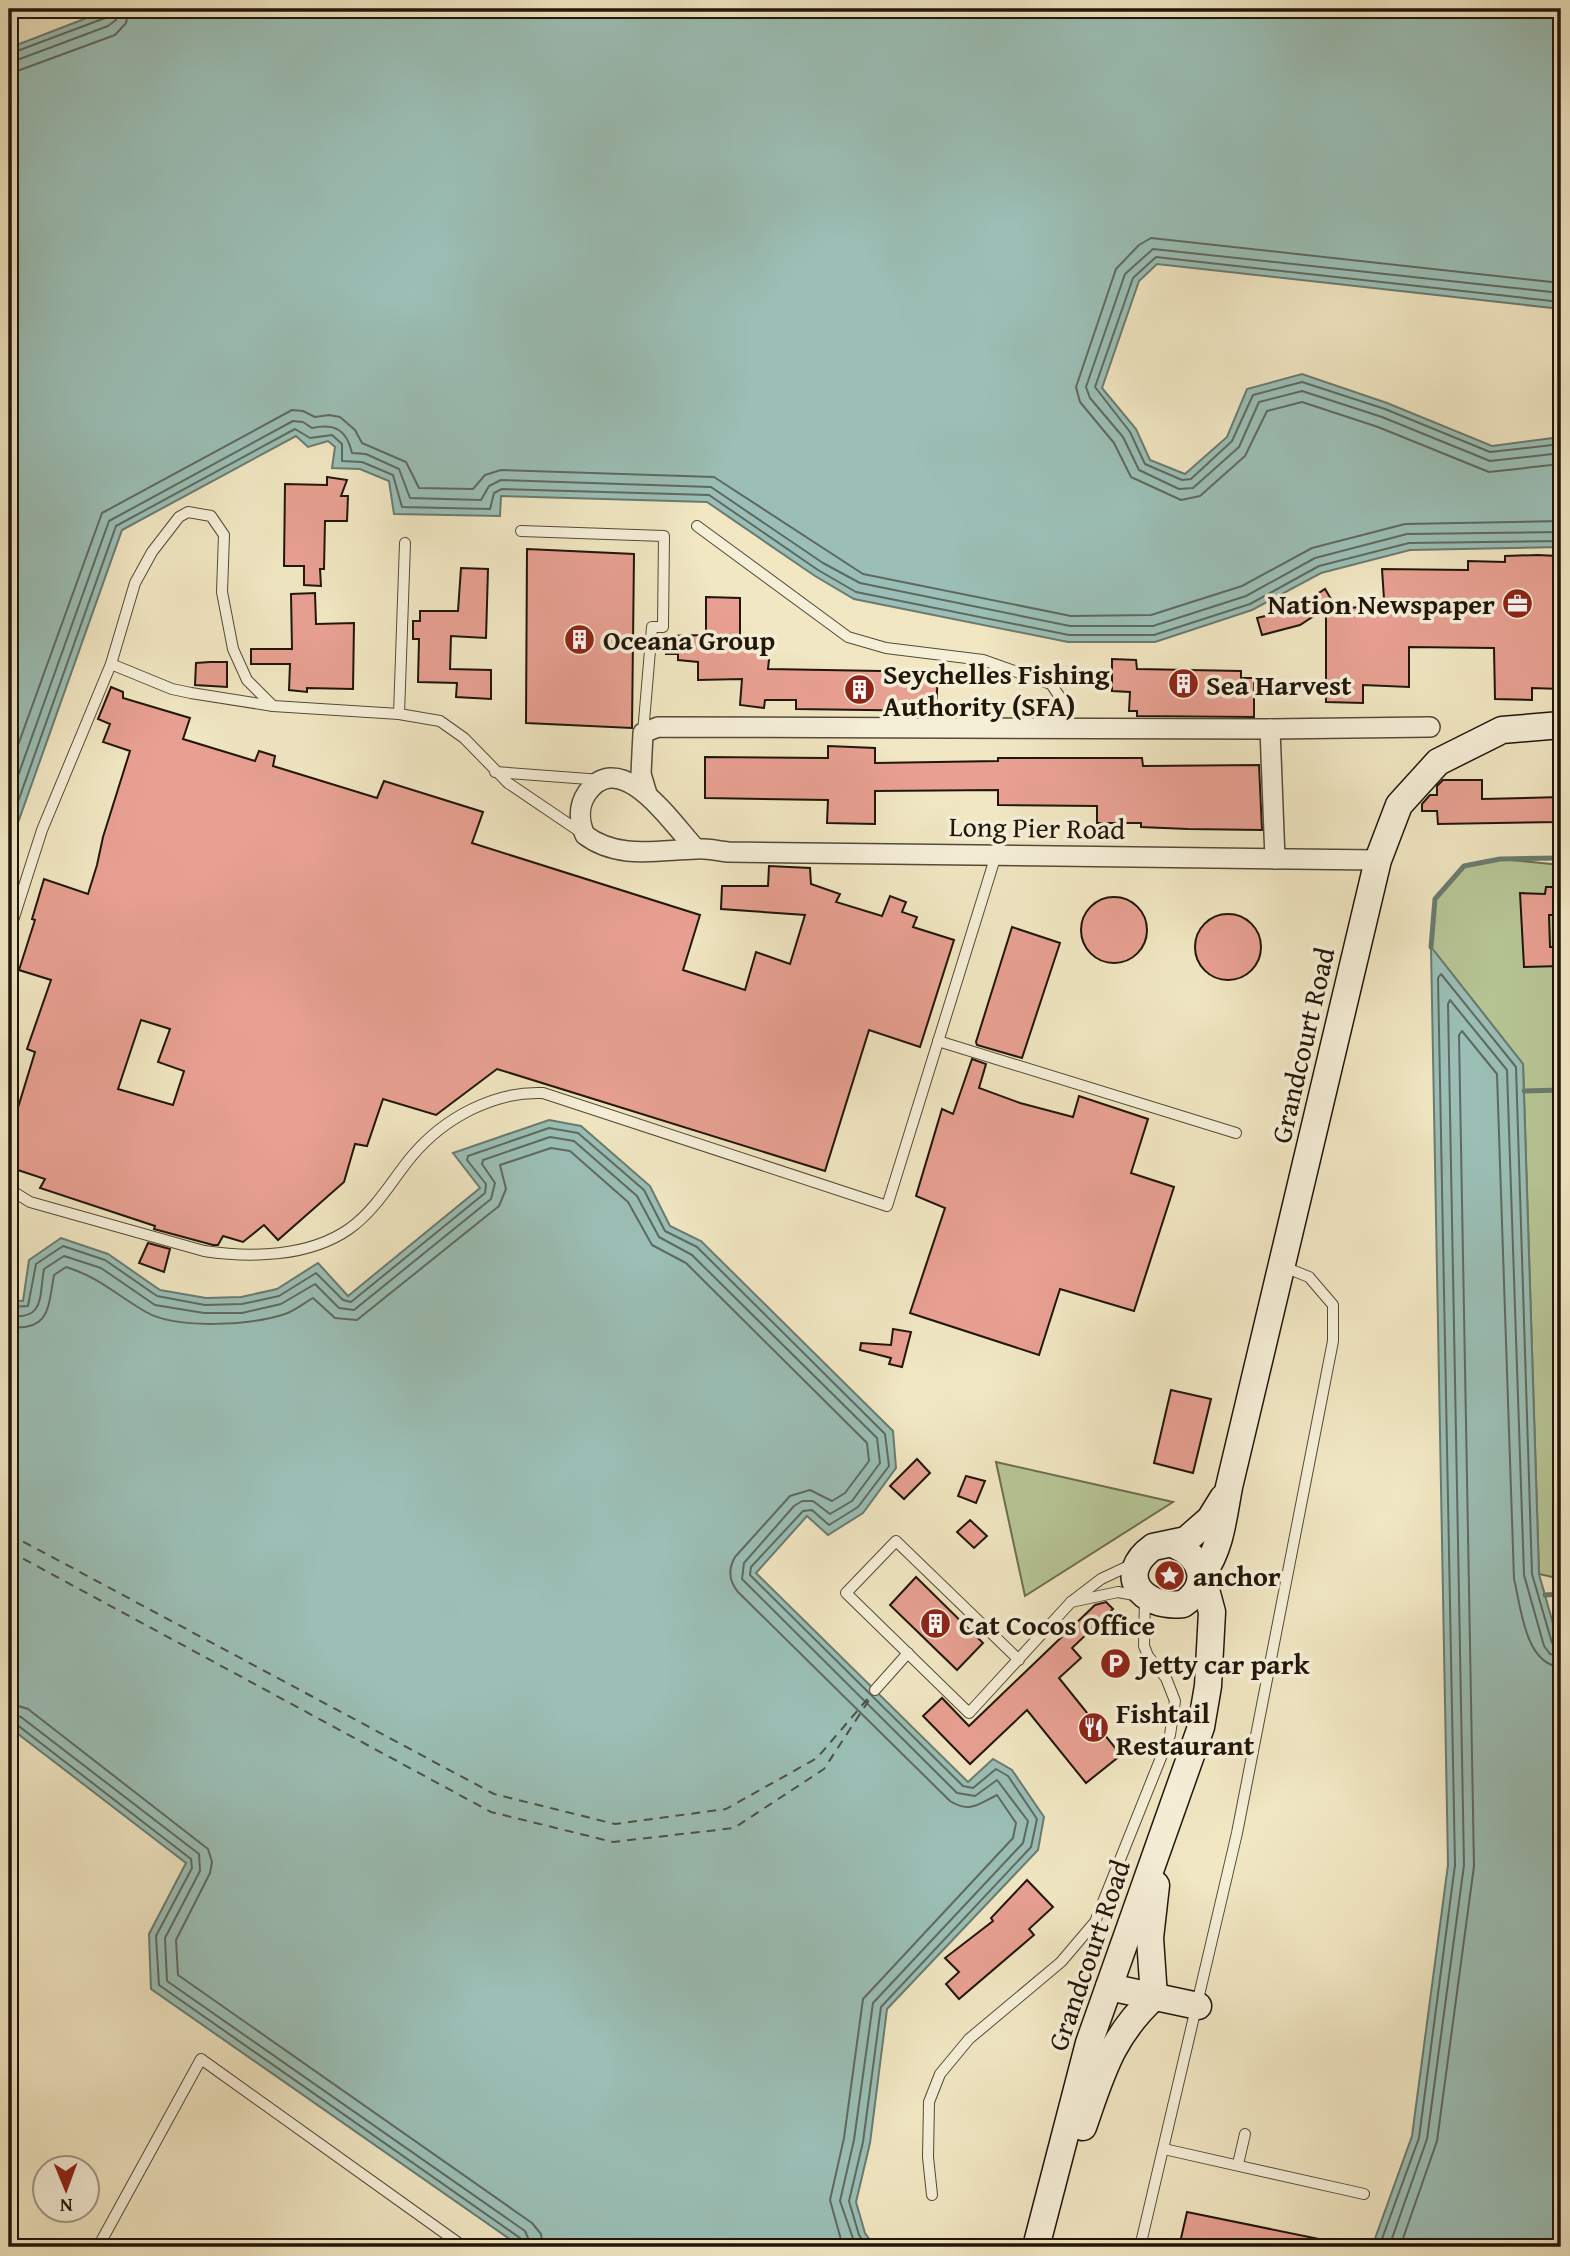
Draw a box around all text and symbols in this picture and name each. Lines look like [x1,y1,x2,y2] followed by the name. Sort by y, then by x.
[1268,583,1495,624] place label: Nation Newspaper
[1501,586,1535,620] office icon: Nation Newspaper
[603,619,775,660] place label: Oceana Group
[563,622,597,656] building icon: Oceana Group
[883,653,1110,726] place label: Seychelles Fishing Authority (SFA)
[1206,664,1352,705] place label: Sea Harvest
[1166,667,1200,701] building icon: Sea Harvest
[843,672,877,706] building icon: Seychelles Fishing Authority (SFA)
[949,805,1125,849] street label: Long Pier Road
[1260,943,1344,1147] street label: Grandcourt Road
[1193,1555,1281,1596] place label: anchor
[1153,1558,1187,1592] place icon: anchor
[959,1604,1155,1645] place label: Cat Cocos Office
[919,1607,953,1641] building icon: Cat Cocos Office
[1135,1643,1311,1684] place label: Jetty car park
[1099,1646,1133,1680] parking icon: Jetty car park
[1116,1692,1255,1765] place label: Fishtail Restaurant
[1076,1711,1110,1745] restaurant icon: Fishtail Restaurant
[1036,1854,1140,2056] street label: Grandcourt Road
[32,2154,102,2224] north arrow
[59,2192,73,2220] text: N

